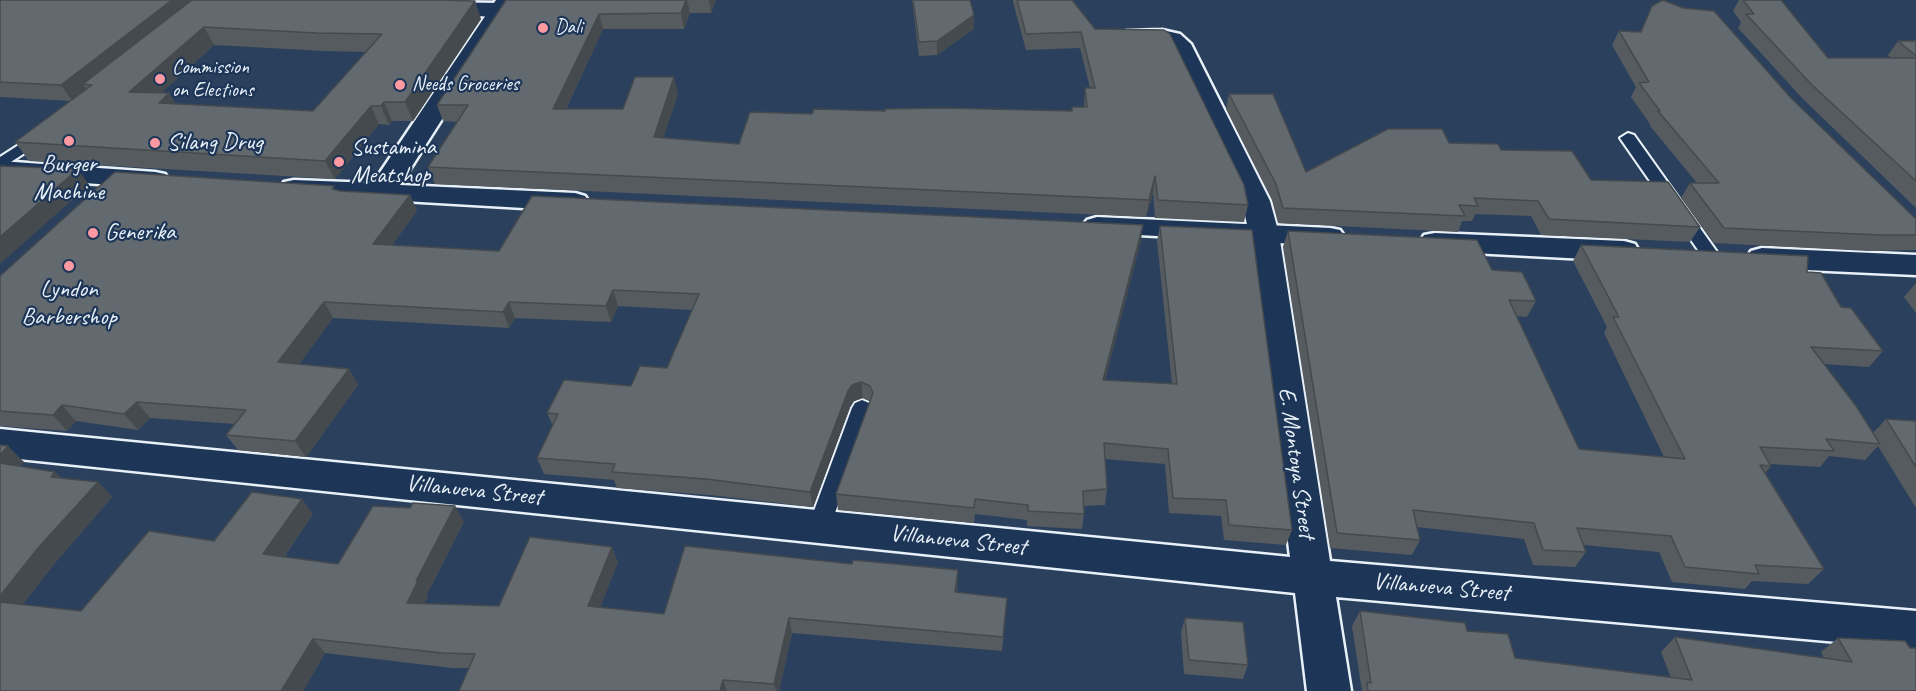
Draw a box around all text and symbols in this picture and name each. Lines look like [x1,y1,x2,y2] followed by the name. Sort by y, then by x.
[555,16,582,40] place label: Dali
[536,21,550,35] marker: Dali
[172,56,254,103] place label: Commission on Elections
[153,72,167,86] marker: Commission on Elections
[412,73,518,97] place label: Needs Groceries
[393,78,407,92] marker: Needs Groceries
[167,129,263,157] place label: Silang Drug
[62,134,76,148] marker: Burger Machine
[351,134,436,190] place label: Sustamina Meatshop
[148,136,162,150] marker: Silang Drug
[34,151,104,207] place label: Burger Machine
[332,155,346,169] marker: Sustamina Meatshop
[105,219,175,247] place label: Generika
[86,226,100,240] marker: Generika
[62,259,76,273] marker: Lyndon Barbershop
[21,276,117,332] place label: Lyndon Barbershop
[1271,386,1321,540] street label: E. Montoya Street
[404,470,544,512] street label: Villanueva Street
[888,520,1028,562] street label: Villanueva Street
[1371,568,1511,608] street label: Villanueva Street

